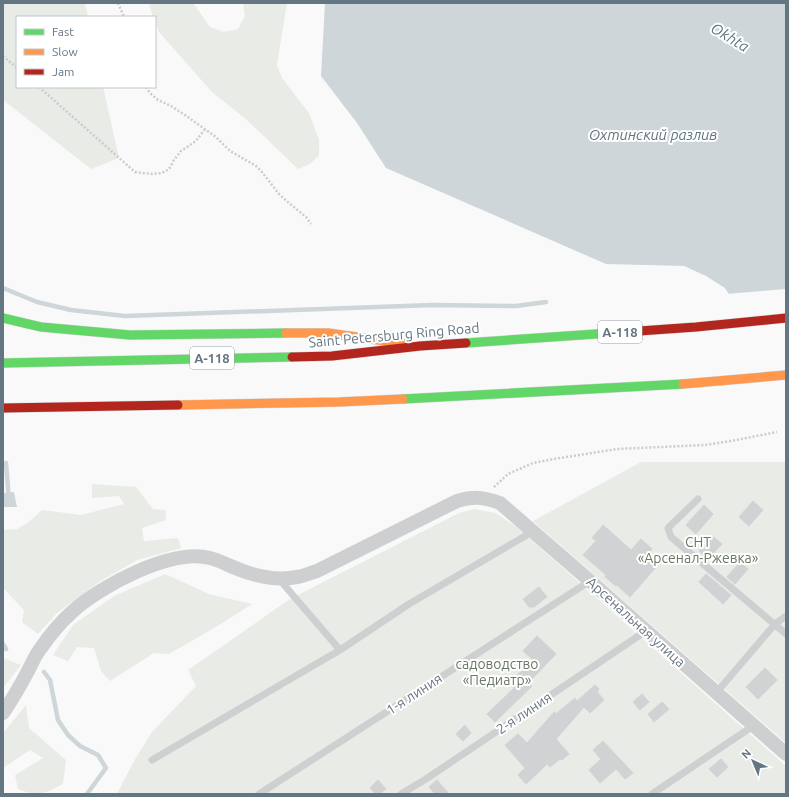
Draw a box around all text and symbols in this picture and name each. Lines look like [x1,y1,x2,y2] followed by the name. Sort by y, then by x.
[16,16,156,88] legend
[708,19,752,55] water label: Okhta
[52,25,74,38] text: Fast
[52,45,78,58] text: Slow
[52,65,74,78] text: Jam
[589,126,717,143] water label: Охтинский разлив
[308,320,480,350] street label: Saint Petersburg Ring Road
[598,321,642,343] road number: А-118
[190,347,234,369] road number: А-118
[638,534,759,566] park label: СНТ «Арсенал-Ржевка»
[584,574,688,670] street label: Арсенальная улица
[455,656,539,688] park label: садоводство «Педиатр»
[383,670,445,718] street label: 1-я линия
[493,689,555,737] street label: 2-я линия
[733,741,773,781] north arrow
[739,747,753,761] text: N

